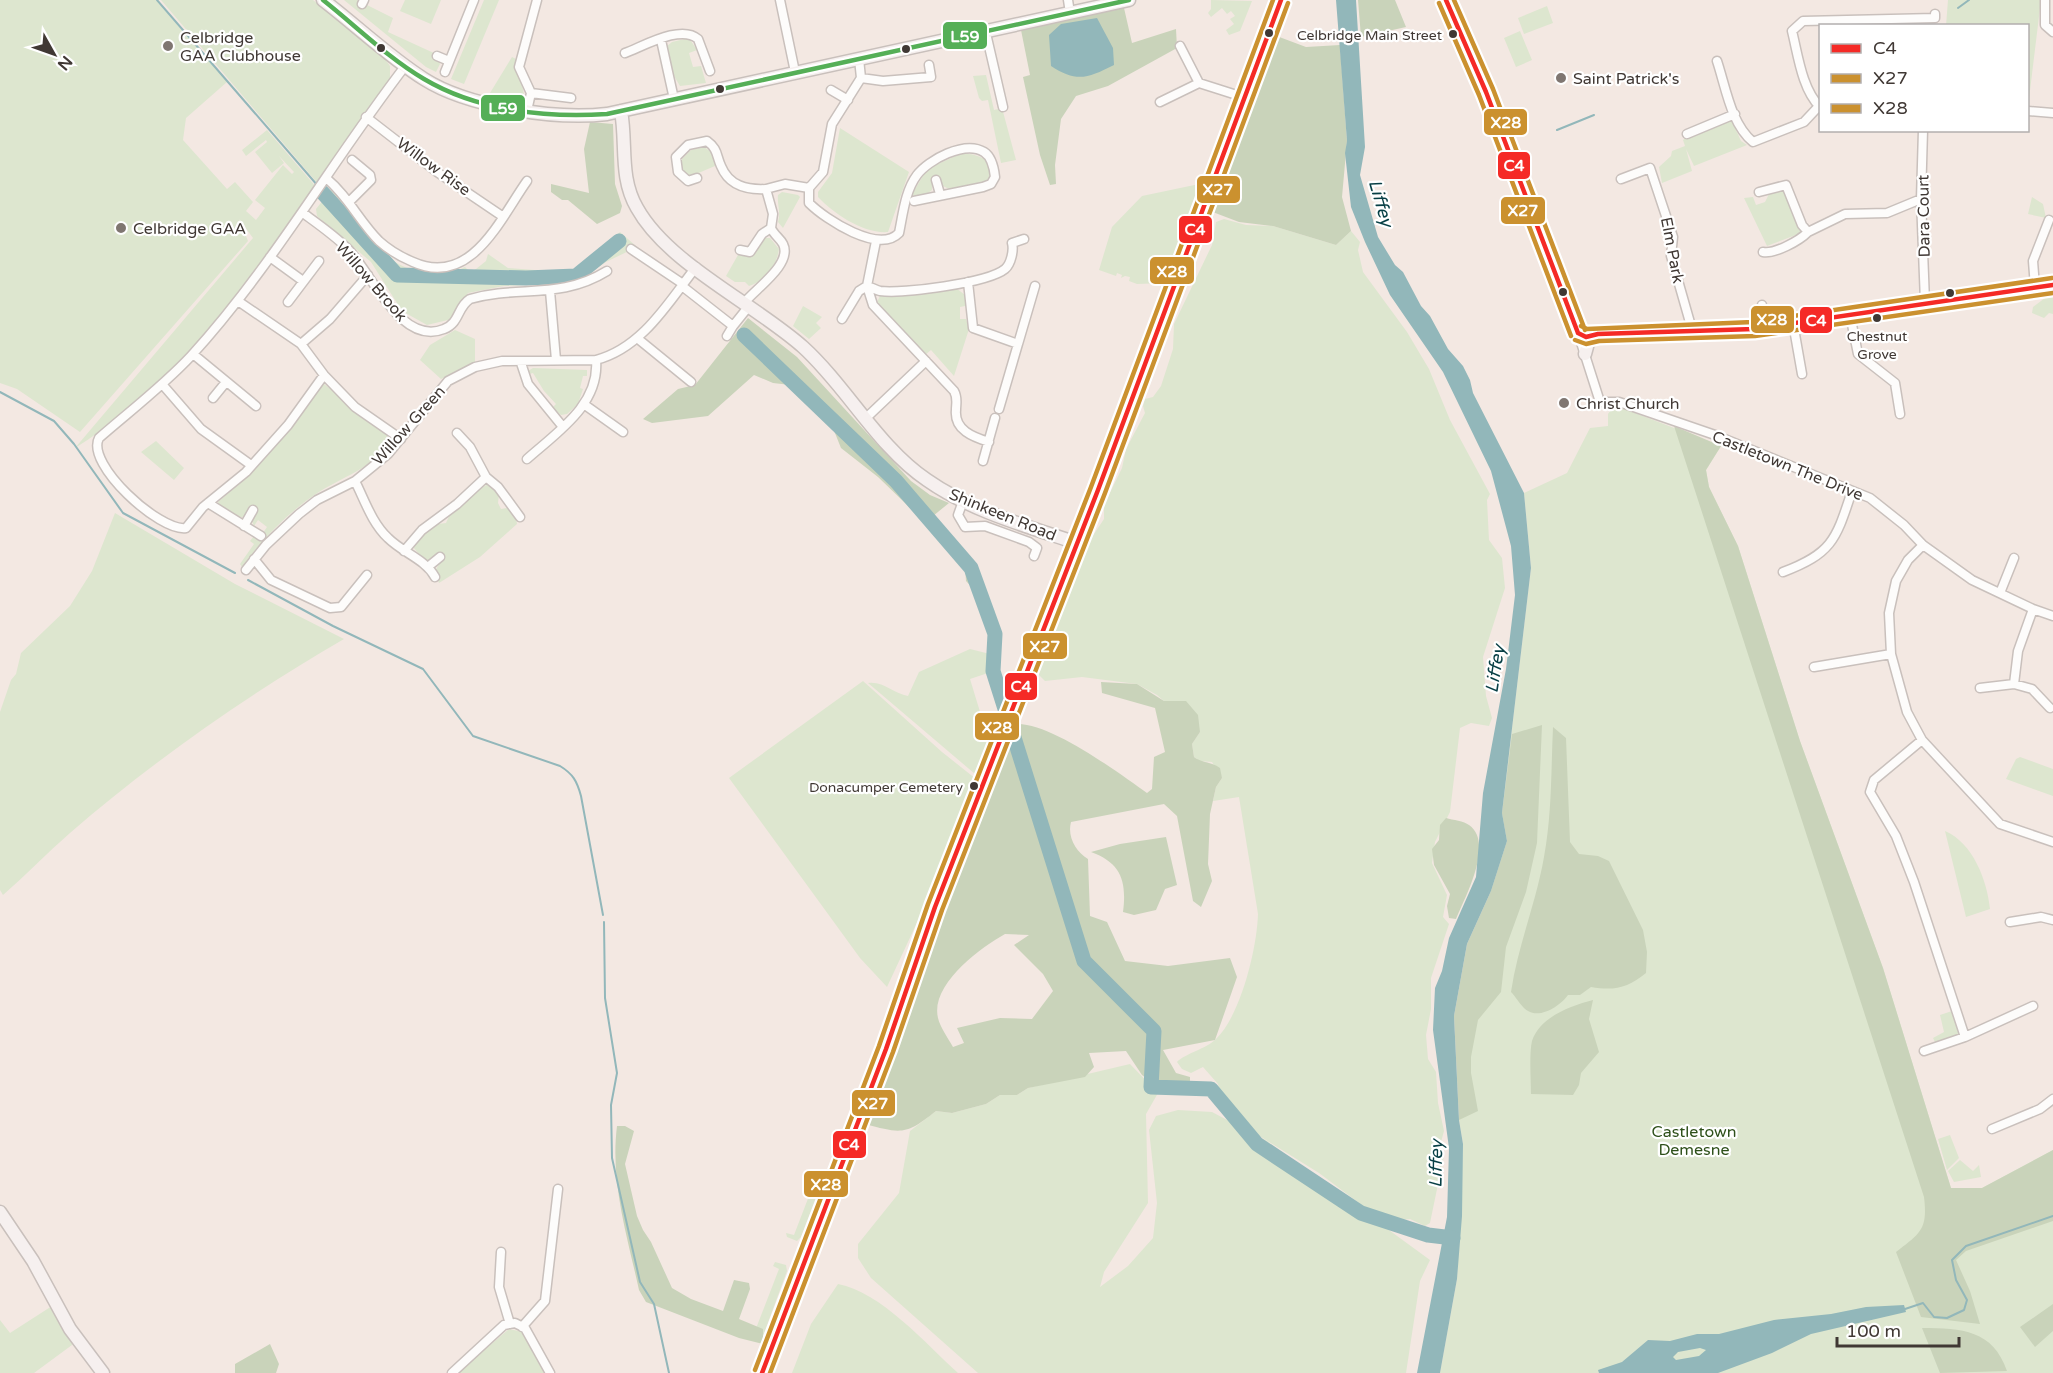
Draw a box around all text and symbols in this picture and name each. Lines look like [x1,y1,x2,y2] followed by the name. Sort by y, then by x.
[942,21,988,50] line badge: L59
[24,24,84,84] north arrow
[1819,24,2029,132] legend
[950,27,980,47] text: L59
[1263,27,1275,39] unlabelled marker
[1297,27,1443,44] place label: Celbridge Main Street
[180,28,301,66] place label: Celbridge GAA Clubhouse
[1447,28,1459,40] marker: Celbridge Main Street
[1873,37,1897,59] text: C4
[161,39,175,53] marker: Celbridge GAA Clubhouse
[375,42,387,54] unlabelled marker
[900,43,912,55] unlabelled marker
[53,52,77,74] text: N
[1873,67,1908,89] text: X27
[1573,69,1680,89] place label: Saint Patrick's
[1554,71,1568,85] marker: Saint Patrick's
[714,83,726,95] unlabelled marker
[480,94,526,122] line badge: L59
[1873,97,1908,119] text: X28
[488,99,518,119] text: L59
[1483,108,1528,136] line badge: X28
[1491,113,1521,133] text: X28
[393,133,474,200] street label: Willow Rise
[1497,151,1531,180] line badge: C4
[1503,156,1525,176] text: C4
[1913,174,1935,258] street label: Dara Court
[1196,175,1241,204] line badge: X27
[1364,177,1399,231] water label: Liffey
[1203,180,1233,200] text: X27
[1500,196,1546,225] line badge: X27
[1508,201,1538,221] text: X27
[1178,215,1213,244] line badge: C4
[1656,215,1688,285] street label: Elm Park
[133,219,246,239] place label: Celbridge GAA
[1184,220,1206,240] text: C4
[114,221,128,235] marker: Celbridge GAA
[331,238,412,326] street label: Willow Brook
[1149,256,1195,285] line badge: X28
[1157,262,1187,282] text: X28
[1557,286,1569,298] unlabelled marker
[1944,287,1956,299] unlabelled marker
[1750,305,1795,334] line badge: X28
[1799,306,1833,334] line badge: C4
[1757,310,1787,330] text: X28
[1805,311,1827,331] text: C4
[1871,312,1883,324] marker: Chestnut Grove
[1847,328,1908,363] place label: Chestnut Grove
[368,382,450,470] street label: Willow Green
[1576,394,1680,414] place label: Christ Church
[1557,396,1571,410] marker: Christ Church
[1709,426,1866,505] street label: Castletown The Drive
[946,484,1059,546] street label: Shinkeen Road
[1022,632,1068,660] line badge: X27
[1030,637,1060,657] text: X27
[1480,641,1510,694] water label: Liffey
[1004,672,1038,701] line badge: C4
[1010,677,1032,697] text: C4
[974,712,1020,741] line badge: X28
[982,718,1012,738] text: X28
[809,779,963,796] place label: Donacumper Cemetery
[968,780,980,792] marker: Donacumper Cemetery
[851,1089,896,1117] line badge: X27
[858,1094,888,1114] text: X27
[1652,1122,1736,1160] park label: Castletown Demesne
[832,1130,867,1159] line badge: C4
[838,1135,860,1155] text: C4
[1425,1137,1447,1188] water label: Liffey
[803,1170,849,1198] line badge: X28
[811,1175,841,1195] text: X28
[1837,1310,1958,1348] scale bar
[1846,1320,1901,1342] text: 100 m

